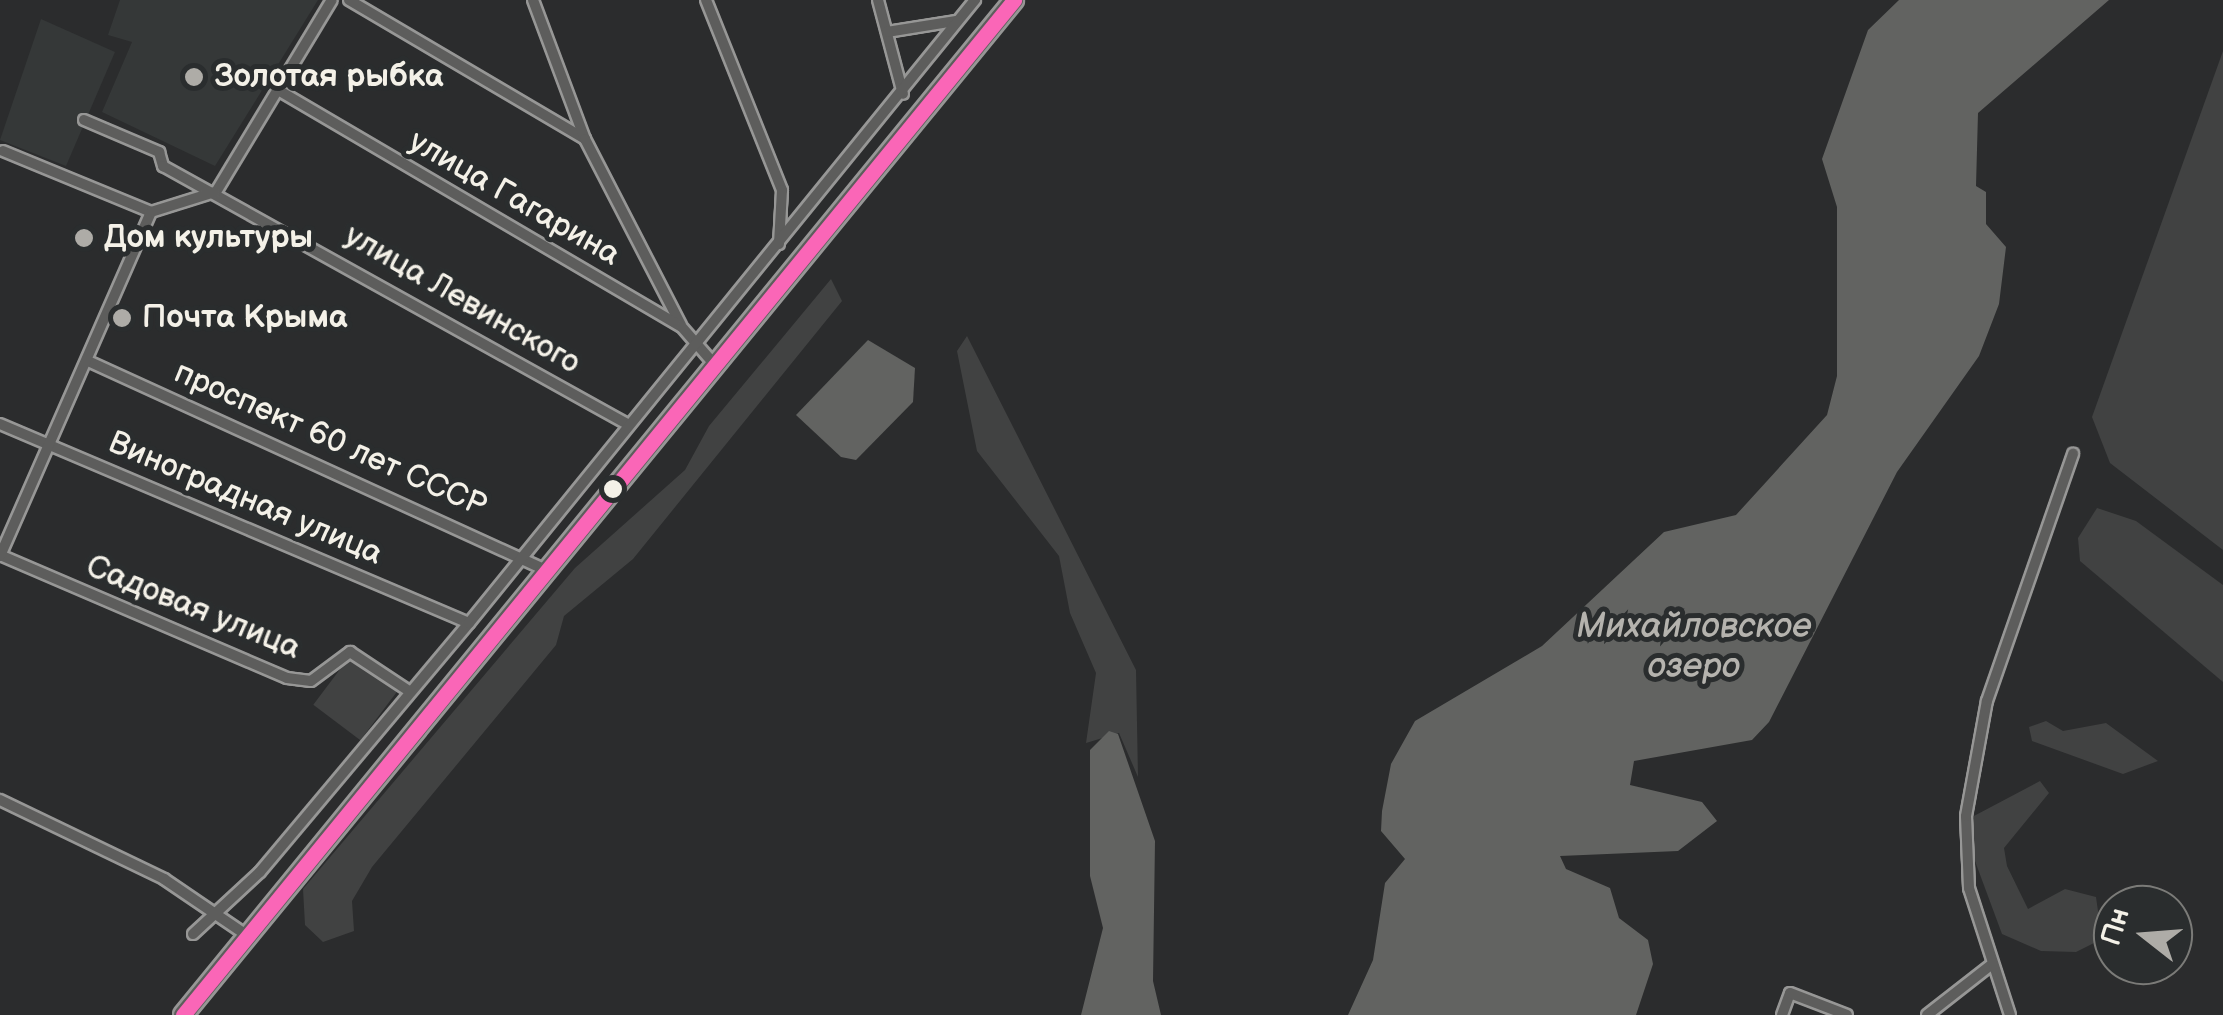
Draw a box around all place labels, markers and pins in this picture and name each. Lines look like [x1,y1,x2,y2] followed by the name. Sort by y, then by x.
[214,58,443,96] place label: Золотая рыбка
[183,66,205,88] marker: Золотая рыбка
[104,219,313,257] place label: Дом культуры
[73,227,95,249] marker: Дом культуры
[142,299,347,337] place label: Почта Крыма
[111,307,133,329] marker: Почта Крыма
[603,479,623,499] unlabelled marker

